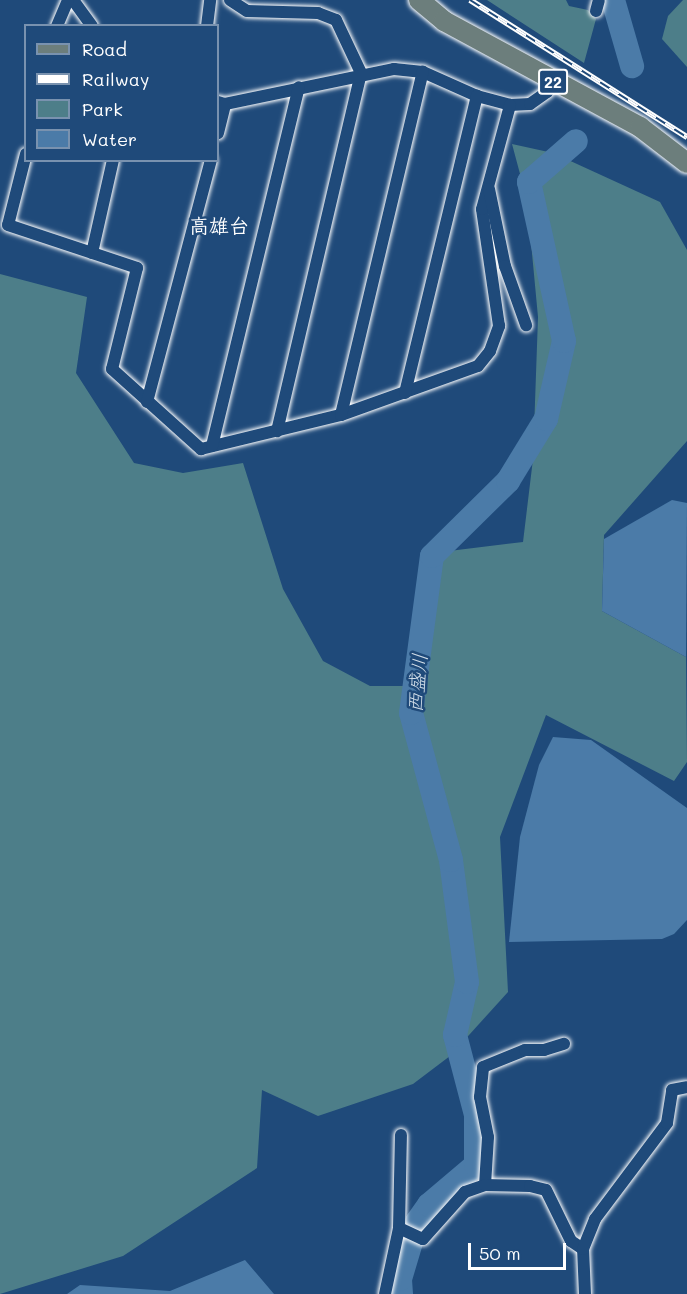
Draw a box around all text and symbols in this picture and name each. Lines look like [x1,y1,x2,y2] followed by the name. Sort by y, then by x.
[24,24,219,162] legend
[82,37,127,61] text: Road
[82,67,149,91] text: Railway
[538,69,568,95] road number: 22
[82,97,123,121] text: Park
[82,127,137,151] text: Water
[189,213,249,237] district label: 高雄台
[402,652,432,714] water label: 西盛川
[471,1231,568,1269] scale bar
[479,1241,521,1265] text: 50 m

